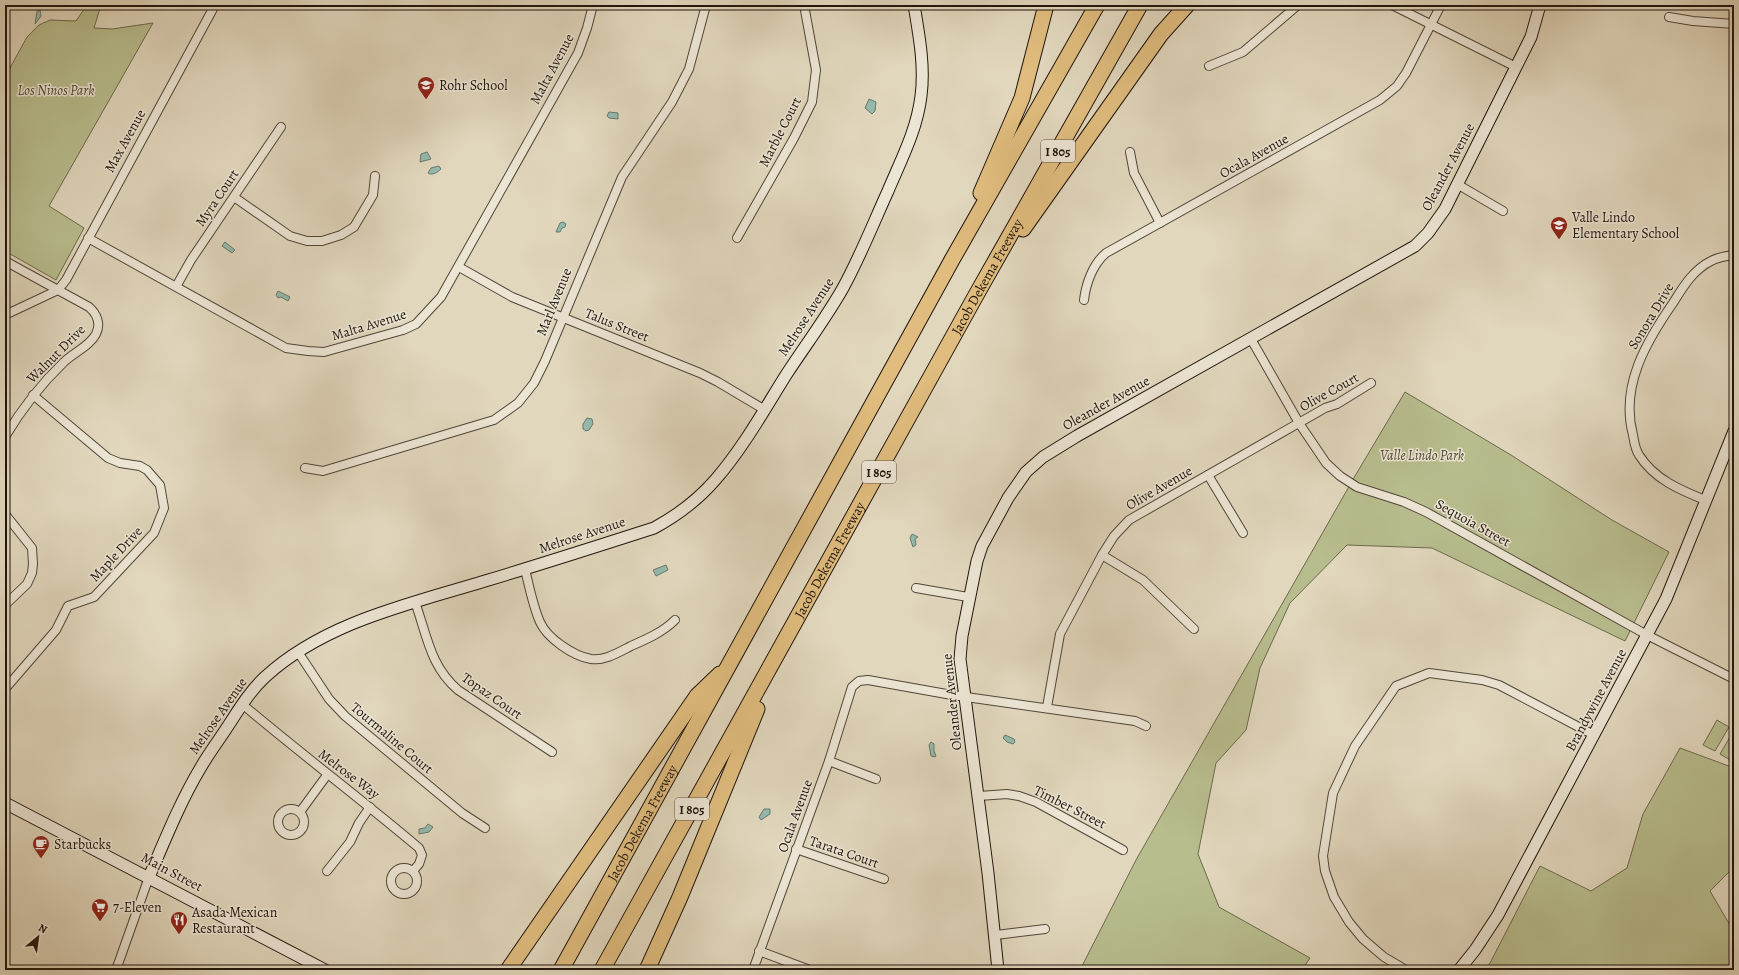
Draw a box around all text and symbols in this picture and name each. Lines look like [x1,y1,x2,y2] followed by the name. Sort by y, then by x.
[525,30,579,108] street label: Malta Avenue
[416,75,436,100] school or university icon: Rohr School
[439,76,508,95] place label: Rohr School
[18,81,94,100] park label: Los Ninos Park
[754,93,806,170] street label: Marble Court
[100,106,150,176] street label: Max Avenue
[1417,120,1479,214] street label: Oleander Avenue
[1216,129,1292,183] street label: Ocala Avenue
[1041,140,1075,162] road number: I 805
[191,165,243,230] street label: Myra Court
[1571,208,1680,243] place label: Valle Lindo Elementary School
[947,214,1027,338] street label: Jacob Dekema Freeway
[1549,215,1569,240] school or university icon: Valle Lindo Elementary School
[532,265,576,339] street label: Marl Avenue
[774,274,838,360] street label: Melrose Avenue
[1624,279,1678,353] street label: Sonora Drive
[582,304,652,347] street label: Talus Street
[329,305,409,345] street label: Malta Avenue
[22,320,90,388] street label: Walnut Drive
[1296,368,1362,416] street label: Olive Court
[1059,371,1153,435] street label: Oleander Avenue
[1380,446,1464,465] park label: Valle Lindo Park
[862,461,896,483] road number: I 805
[1122,461,1196,515] street label: Olive Avenue
[1432,495,1514,552] street label: Sequoia Street
[789,498,870,621] street label: Jacob Dekema Freeway
[536,512,628,558] street label: Melrose Avenue
[85,522,147,586] street label: Maple Drive
[1561,645,1631,755] street label: Brandywine Avenue
[937,653,967,751] street label: Oleander Avenue
[458,668,526,724] street label: Topaz Court
[184,674,252,758] street label: Melrose Avenue
[347,698,437,778] street label: Tourmaline Court
[314,745,384,804] street label: Melrose Way
[602,761,682,884] street label: Jacob Dekema Freeway
[773,777,817,855] street label: Ocala Avenue
[1031,781,1110,834] street label: Timber Street
[675,798,709,820] road number: I 805
[807,831,882,873] street label: Tarata Court
[31,834,51,859] cafe icon: Starbucks
[54,835,111,854] place label: Starbucks
[138,848,206,896] street label: Main Street
[90,897,110,922] supermarket icon: 7-Eleven
[113,898,162,917] place label: 7-Eleven
[191,903,278,938] place label: Asada Mexican Restaurant
[169,910,189,935] restaurant icon: Asada Mexican Restaurant
[18,917,58,957] north arrow
[35,920,50,937] text: N

